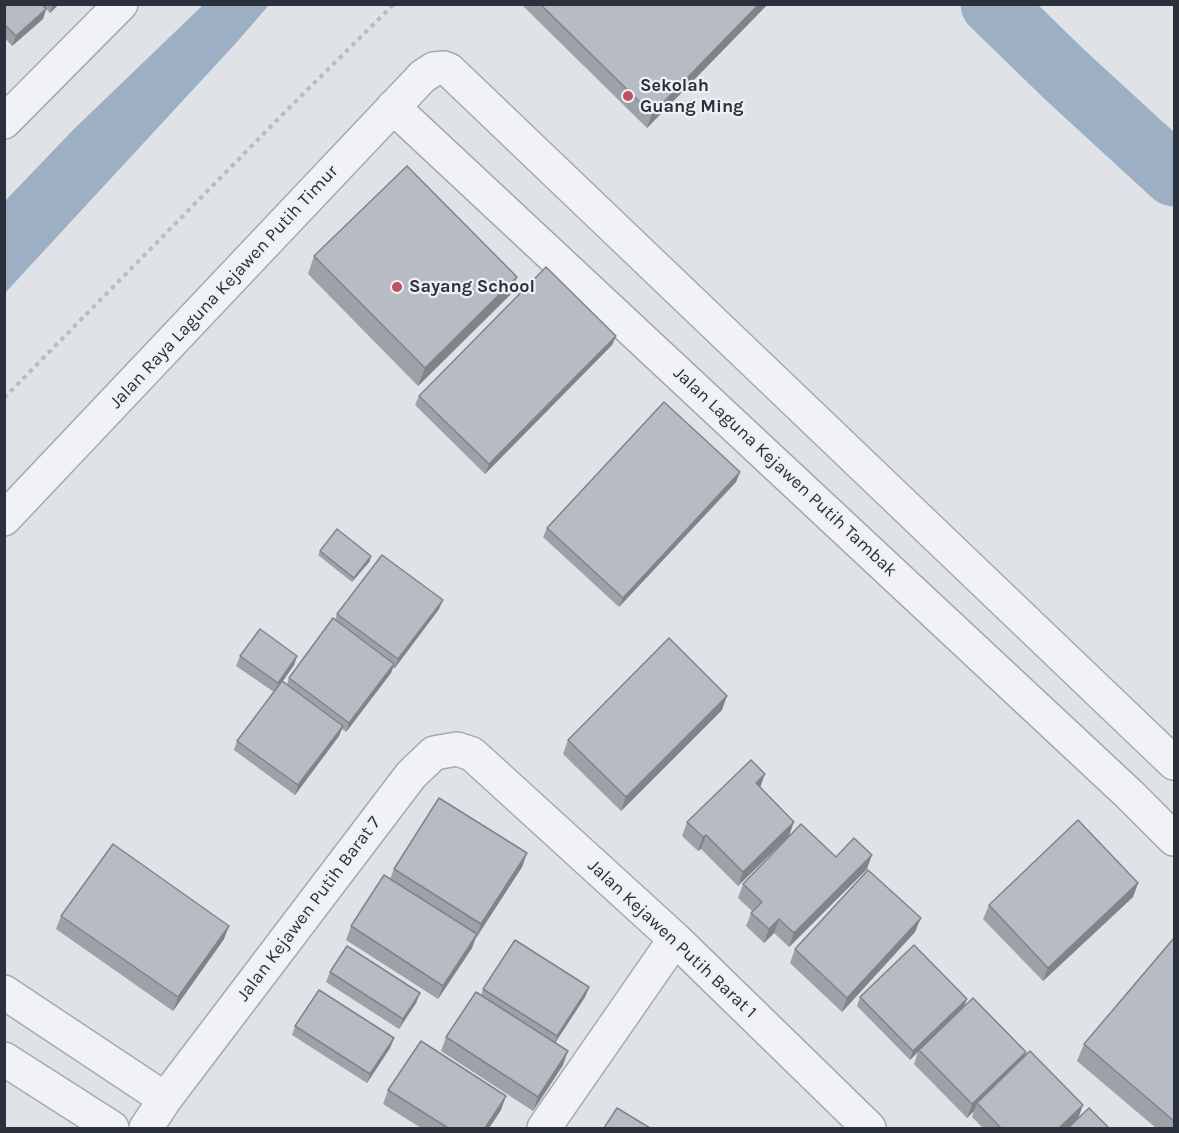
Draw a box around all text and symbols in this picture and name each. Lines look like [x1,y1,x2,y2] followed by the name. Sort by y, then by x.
[640,75,744,118] place label: Sekolah Guang Ming
[621,89,635,103] marker: Sekolah Guang Ming
[105,161,343,413] street label: Jalan Raya Laguna Kejawen Putih Timur
[409,276,535,298] place label: Sayang School
[390,280,404,294] marker: Sayang School
[669,363,901,581] street label: Jalan Laguna Kejawen Putih Tambak
[233,812,385,1006] street label: Jalan Kejawen Putih Barat 7
[583,855,761,1023] street label: Jalan Kejawen Putih Barat 1

